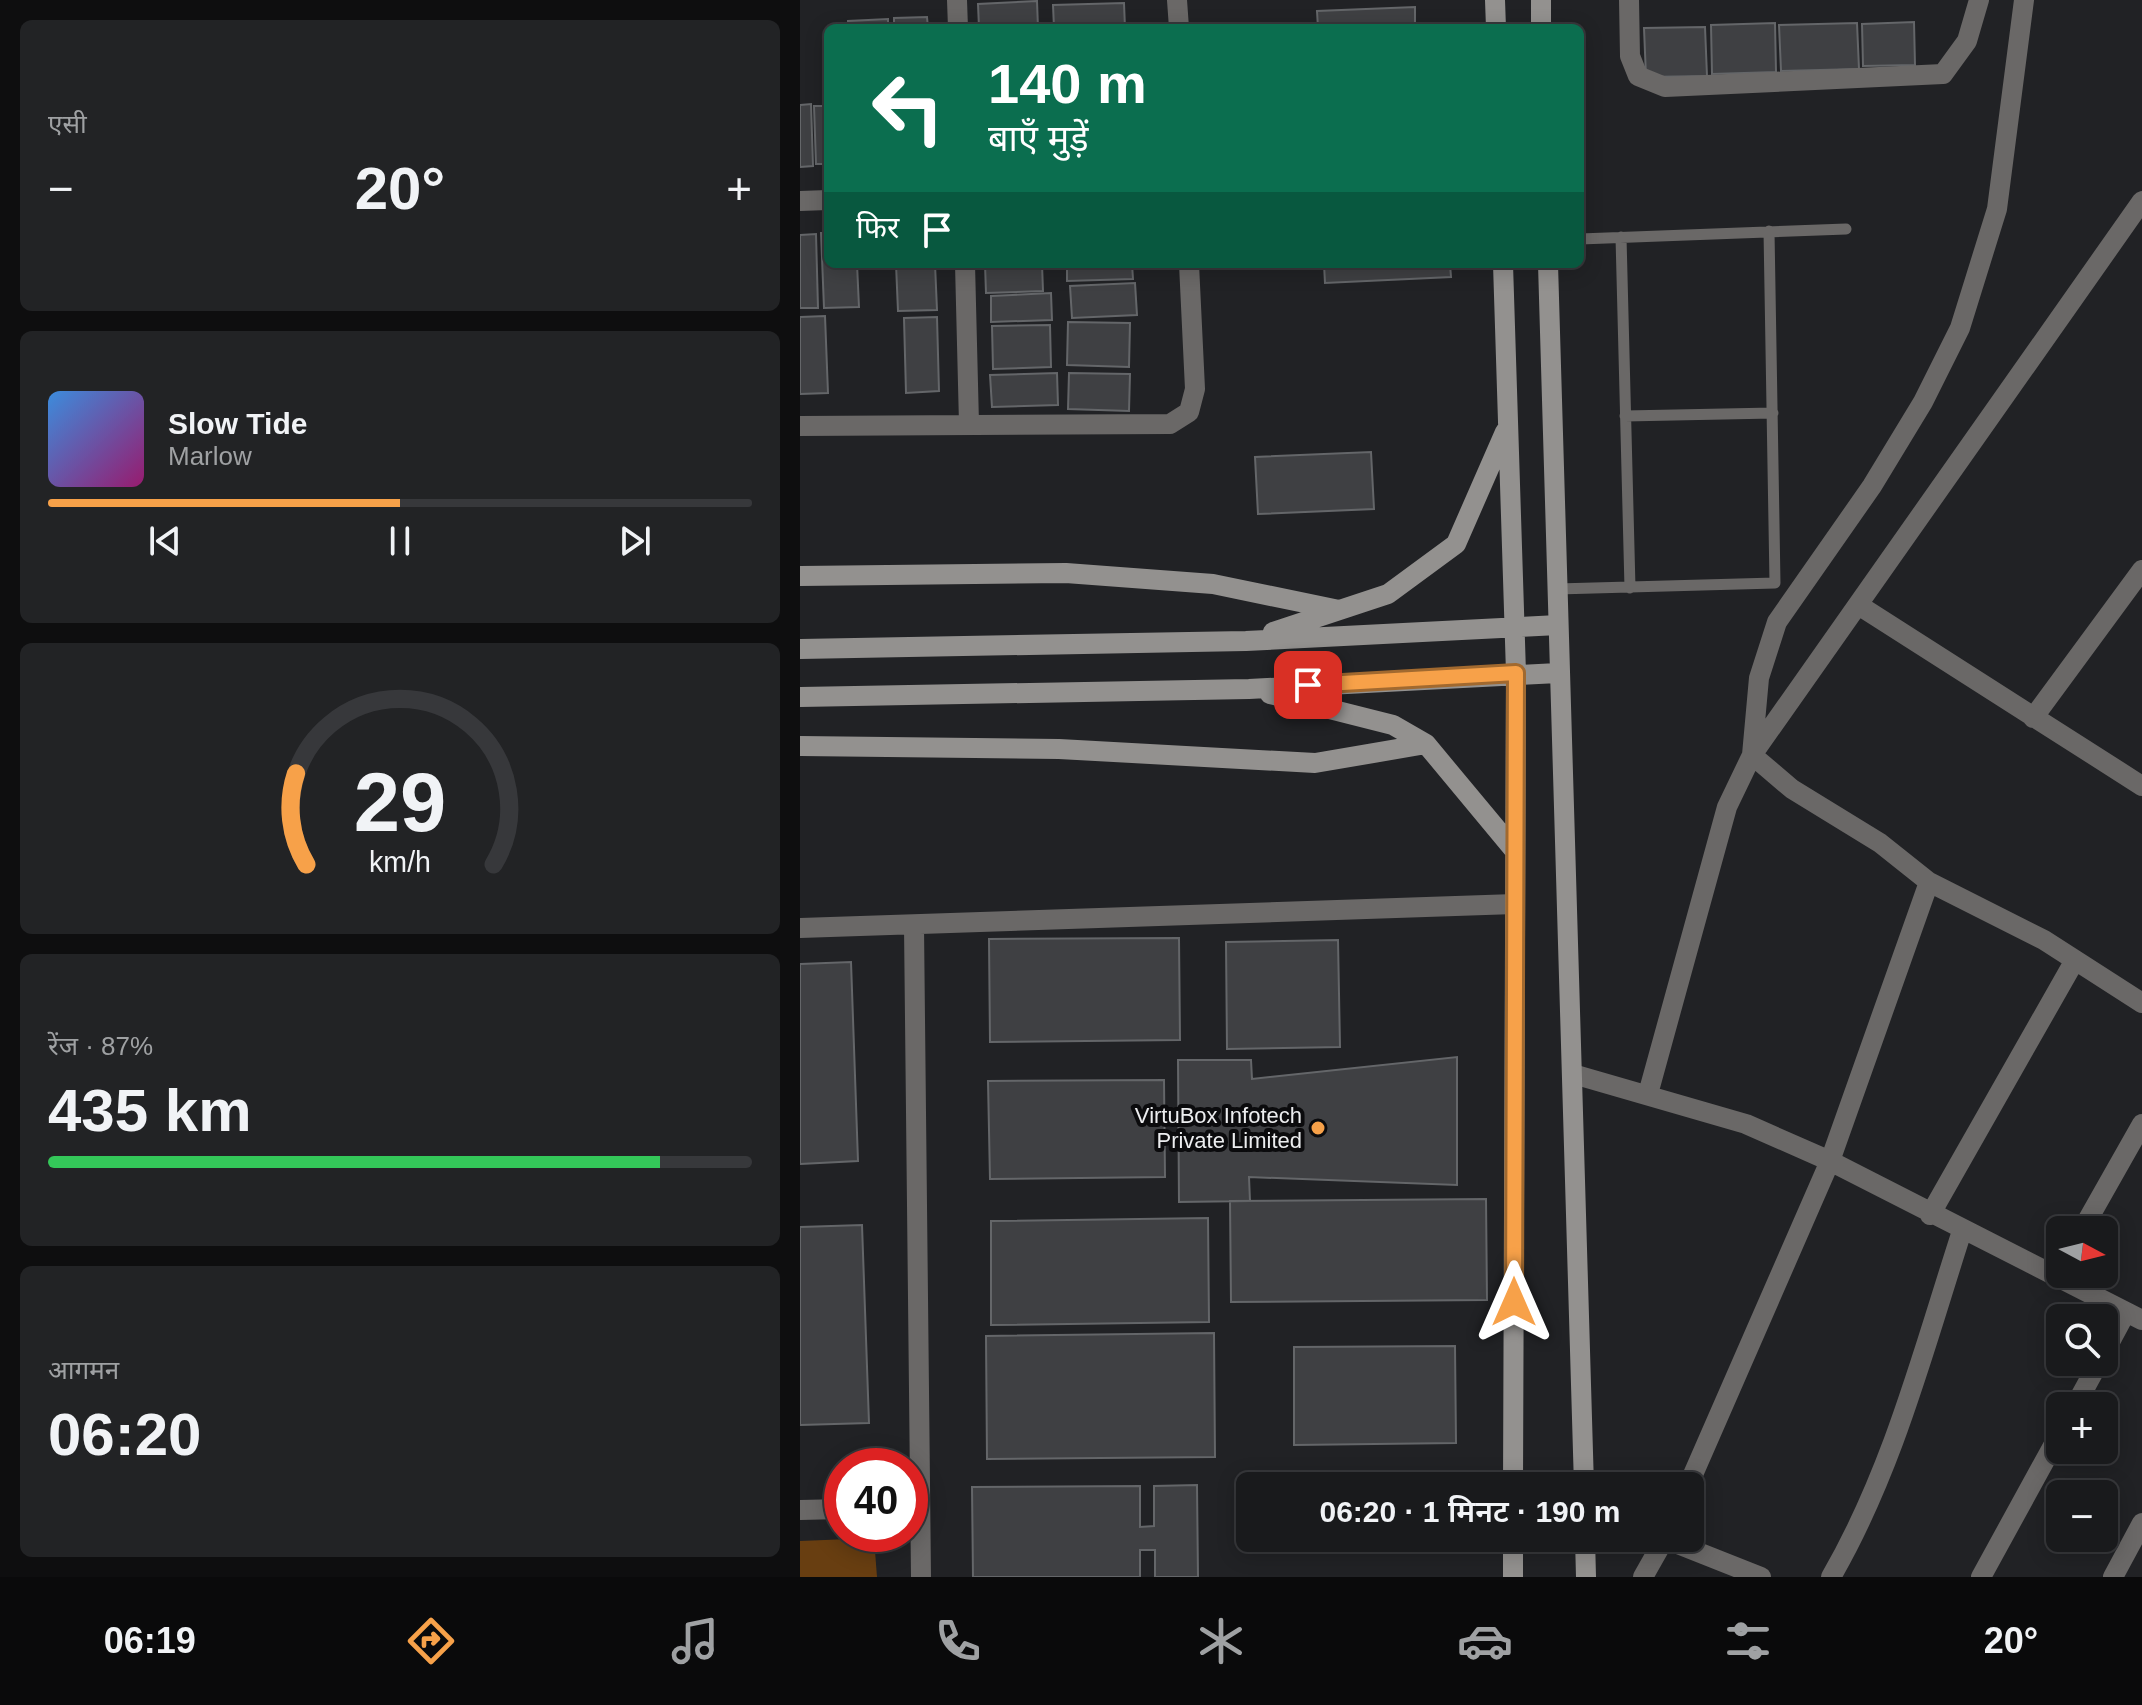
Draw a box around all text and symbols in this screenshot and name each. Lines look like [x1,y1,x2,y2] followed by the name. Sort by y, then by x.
[988,52,1147,115] text: 140 m
[856,56,960,160] icon: left
[48,109,87,139] text: एसी
[988,118,1089,159] text: बाएँ मुड़ें
[355,155,445,222] text: 20°
[48,164,74,213] text: −
[726,164,752,213] text: +
[915,208,959,252] icon: arrive
[856,211,899,244] text: फिर
[168,407,307,440] text: Slow Tide
[168,441,252,471] text: Marlow
[143,519,187,563] icon: previous
[378,519,422,563] icon: pause
[613,519,657,563] icon: next
[1274,651,1342,719] pin
[1286,663,1330,707] icon: arrive
[354,755,446,848] text: 29
[369,846,431,878] text: km/h
[48,1031,153,1061] text: रेंज · 87%
[48,1077,252,1144] text: 435 km
[1135,1103,1302,1153] place label: VirtuBox Infotech Private Limited
[1309,1119,1327,1137] marker: VirtuBox Infotech Private Limited
[2046,1216,2118,1288] north arrow
[2046,1216,2118,1552] map controls
[1472,1260,1556,1344] position arrow
[2046,1304,2118,1376] button: search
[48,1355,119,1385] text: आगमन
[2046,1392,2118,1464] button: +
[48,1401,201,1468] text: 06:20
[824,1448,928,1552] speed limit sign: 40
[2046,1480,2118,1552] button: −
[1319,1495,1621,1528] text: 06:20 · 1 मिनट · 190 m
[403,1613,459,1669] icon: directions
[667,1613,723,1669] icon: music
[930,1613,986,1669] icon: phone
[1193,1613,1249,1669] icon: climate
[1457,1613,1513,1669] icon: car
[1720,1613,1776,1669] icon: filters
[104,1620,196,1661] text: 06:19
[1984,1620,2038,1661] text: 20°

